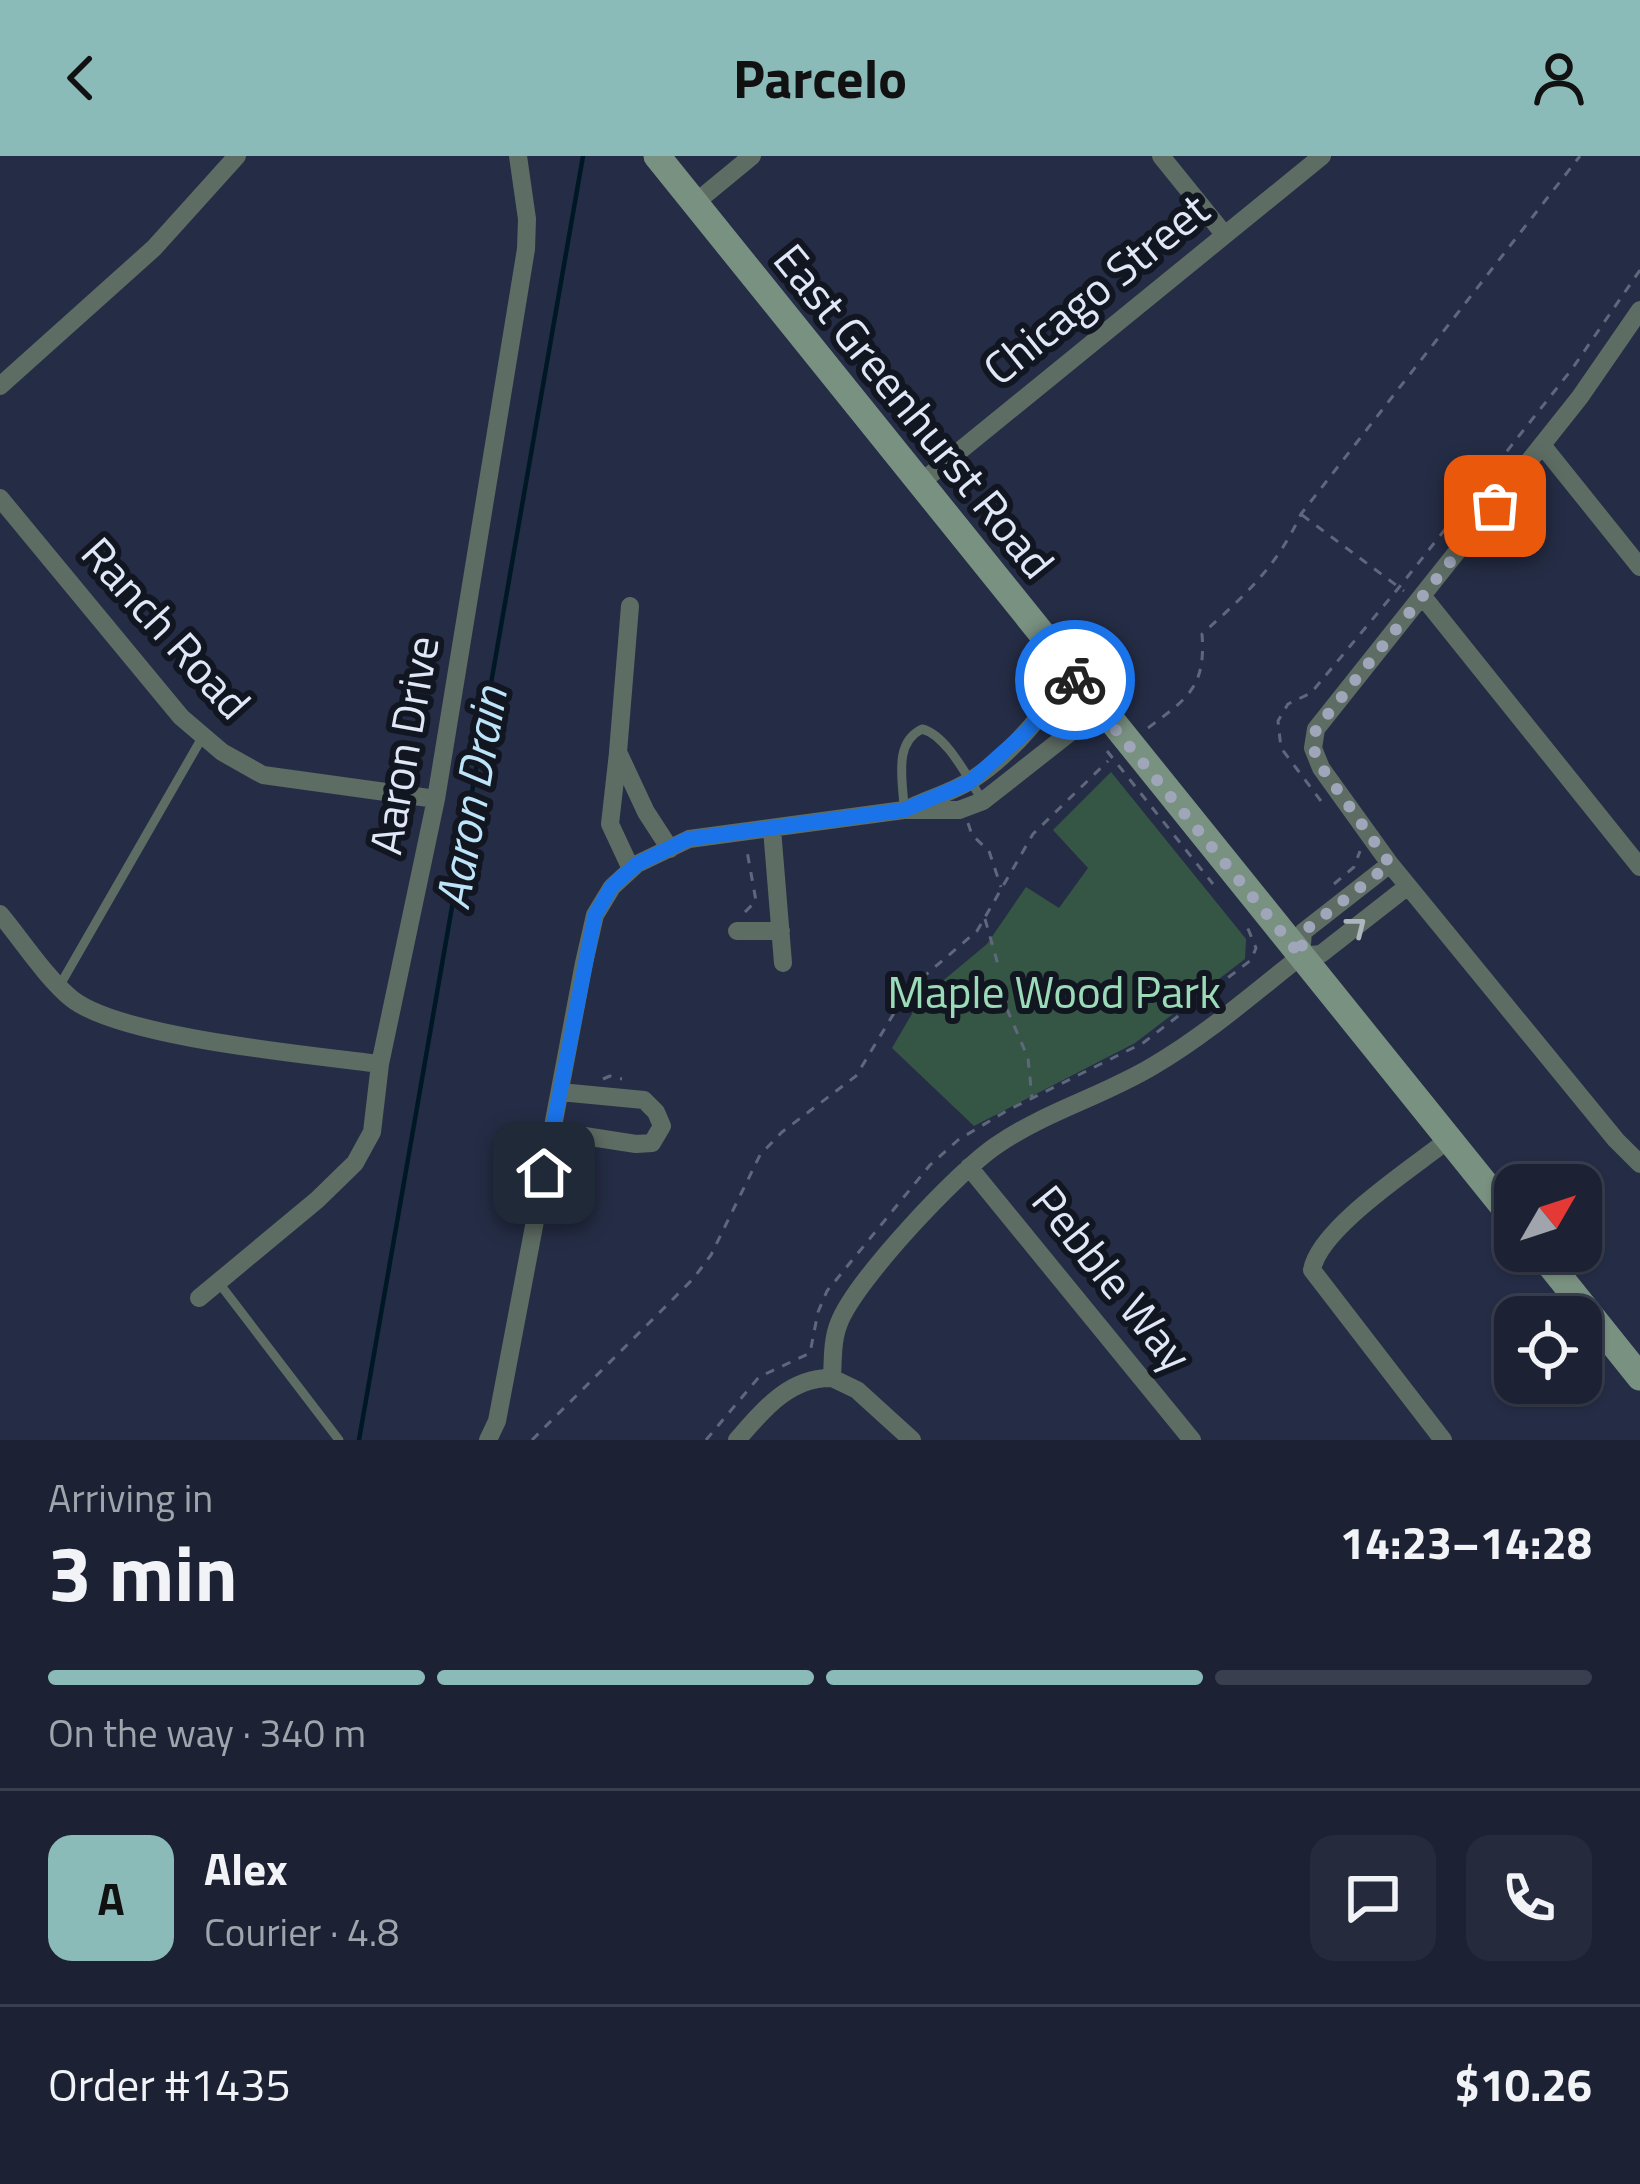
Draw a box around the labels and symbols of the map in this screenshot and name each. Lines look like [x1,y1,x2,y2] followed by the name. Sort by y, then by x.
[968,176,1223,401] street label: Chicago Street
[758,228,1072,593] street label: East Greenhurst Road
[1444,455,1546,557] pin
[66,521,267,734] street label: Ranch Road
[1015,620,1135,740] courier
[350,630,456,859] street label: Aaron Drive
[415,680,526,915] water label: Aaron Drain
[1343,919,1365,940] one-way arrow
[887,957,1221,1025] park label: Maple Wood Park
[493,1122,595,1224] pin
[1494,1164,1602,1272] north arrow
[1016,1169,1209,1385] street label: Pebble Way

